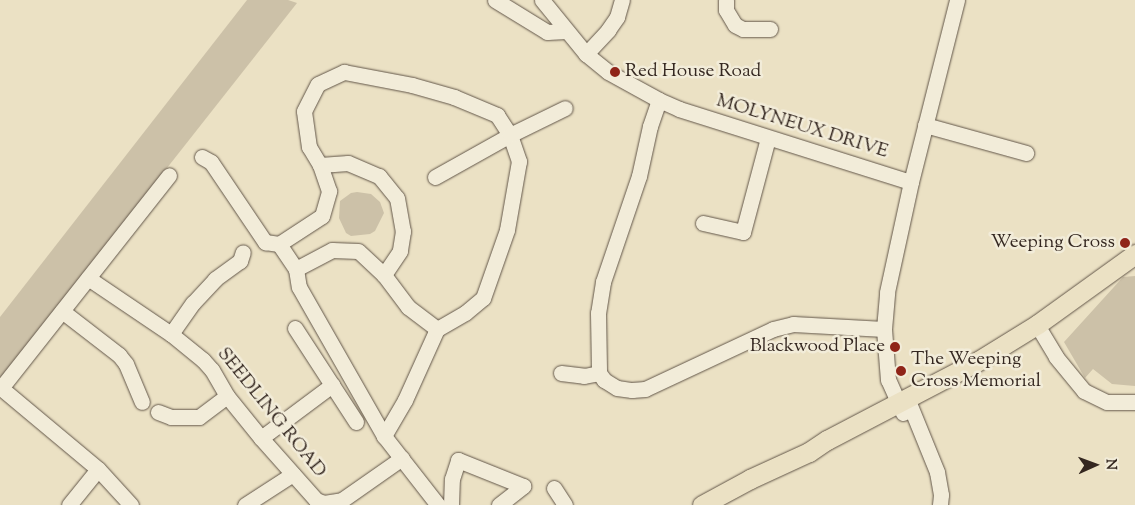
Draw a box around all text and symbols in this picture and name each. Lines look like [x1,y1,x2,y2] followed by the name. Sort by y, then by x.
[625,61,761,83] place label: Red House Road
[609,66,621,78] marker: Red House Road
[713,90,891,164] street label: MOLYNEUX DRIVE
[990,232,1115,254] place label: Weeping Cross
[1119,237,1131,249] marker: Weeping Cross
[750,336,885,358] place label: Blackwood Place
[889,341,901,353] marker: Blackwood Place
[212,343,330,483] street label: SEEDLING ROAD
[911,349,1041,393] place label: The Weeping Cross Memorial
[895,365,907,377] marker: The Weeping Cross Memorial
[1070,440,1120,490] north arrow
[1100,459,1120,470] text: N

